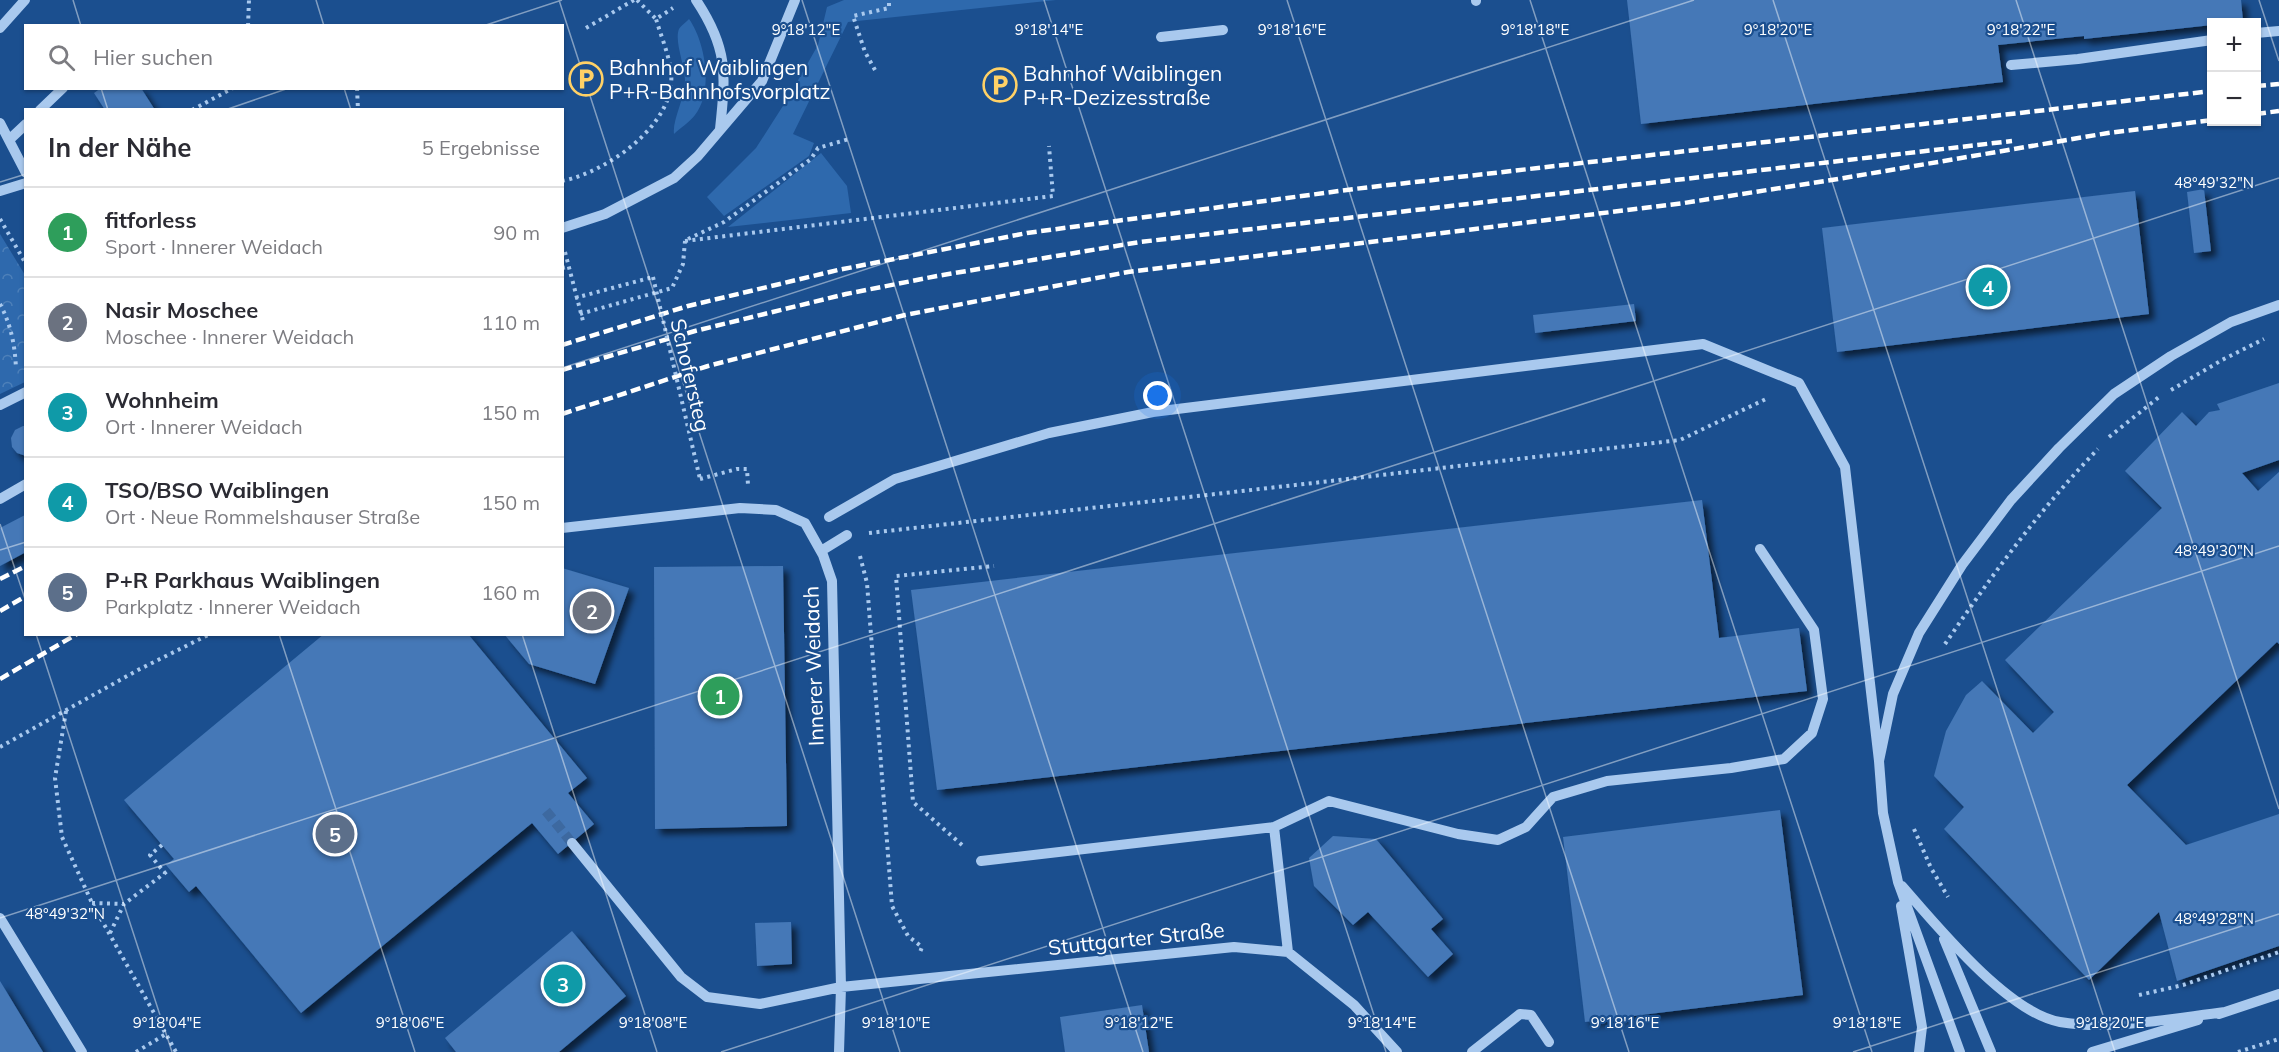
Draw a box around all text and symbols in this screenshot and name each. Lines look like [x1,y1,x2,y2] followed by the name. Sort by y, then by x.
[2207,18,2261,126] map controls
[2207,18,2261,72] button: +
[772,20,840,39] text: 9°18'12"E
[1015,20,1083,39] text: 9°18'14"E
[1258,20,1326,39] text: 9°18'16"E
[1501,20,1569,39] text: 9°18'18"E
[1744,20,1812,39] text: 9°18'20"E
[1987,20,2055,39] text: 9°18'22"E
[24,24,564,90] search box
[45,41,78,74] icon: search
[93,43,213,71] text: Hier suchen
[609,54,830,104] place label: Bahnhof Waiblingen P+R-Bahnhofsvorplatz
[1023,60,1222,110] place label: Bahnhof Waiblingen P+R-Dezizesstraße
[568,61,604,97] parking icon: Bahnhof Waiblingen P+R-Bahnhofsvorplatz
[982,67,1018,103] parking icon: Bahnhof Waiblingen P+R-Dezizesstraße
[2207,72,2261,126] button: −
[48,131,192,164] text: In der Nähe
[422,135,540,160] text: 5 Ergebnisse
[2174,173,2254,192] text: 48°49'32"N
[105,206,196,234] text: fitforless
[62,220,74,245] text: 1
[493,220,540,245] text: 90 m
[105,234,323,259] text: Sport · Innerer Weidach
[1968,264,2008,310] pin: 4
[105,296,258,324] text: Nasir Moschee
[62,310,74,335] text: 2
[481,310,540,335] text: 110 m
[665,316,717,434] street label: Schofersteg
[105,324,354,349] text: Moschee · Innerer Weidach
[1143,381,1172,410] your location
[105,386,219,414] text: Wohnheim
[62,400,74,425] text: 3
[481,400,540,425] text: 150 m
[105,414,303,439] text: Ort · Innerer Weidach
[105,476,329,504] text: TSO/BSO Waiblingen
[62,490,74,515] text: 4
[481,490,540,515] text: 150 m
[105,504,420,529] text: Ort · Neue Rommelshauser Straße
[2174,541,2254,560] text: 48°49'30"N
[105,566,380,594] text: P+R Parkhaus Waiblingen
[62,580,74,605] text: 5
[481,580,540,605] text: 160 m
[797,586,829,746] street label: Innerer Weidach
[572,588,612,634] pin: 2
[105,594,361,619] text: Parkplatz · Innerer Weidach
[700,674,740,718] pin: 1
[316,812,354,856] pin: 5
[25,904,105,923] text: 48°49'32"N
[2174,909,2254,928] text: 48°49'28"N
[1046,916,1226,960] street label: Stuttgarter Straße
[544,962,582,1006] pin: 3
[133,1013,201,1032] text: 9°18'04"E
[376,1013,444,1032] text: 9°18'06"E
[619,1013,687,1032] text: 9°18'08"E
[862,1013,930,1032] text: 9°18'10"E
[1105,1013,1173,1032] text: 9°18'12"E
[1348,1013,1416,1032] text: 9°18'14"E
[1591,1013,1659,1032] text: 9°18'16"E
[1833,1013,1901,1032] text: 9°18'18"E
[2076,1013,2144,1032] text: 9°18'20"E

